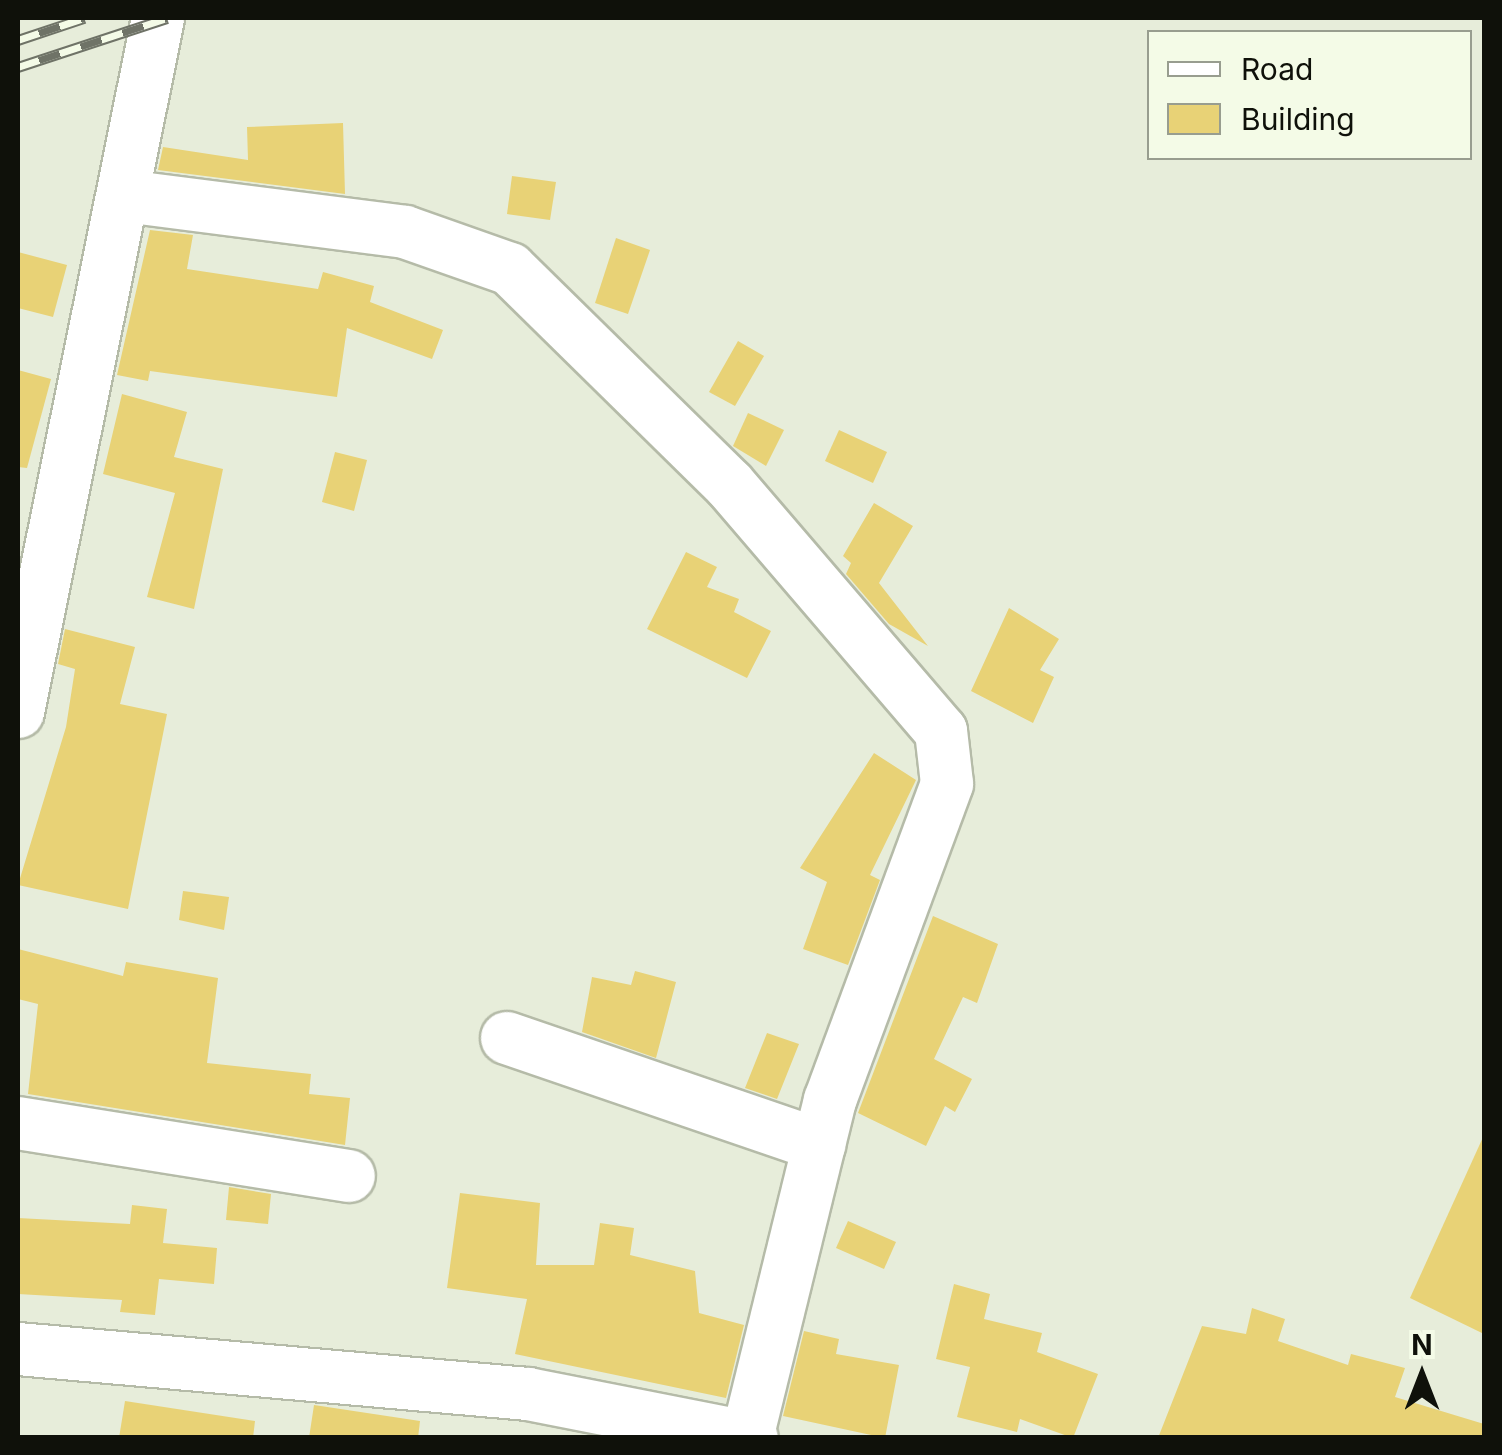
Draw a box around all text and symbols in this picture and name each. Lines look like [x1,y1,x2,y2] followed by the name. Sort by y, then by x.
[1147,30,1472,160] legend
[1241,51,1313,87] text: Road
[1241,101,1355,137] text: Building
[1372,1325,1472,1425] north arrow
[1411,1328,1433,1362] text: N

